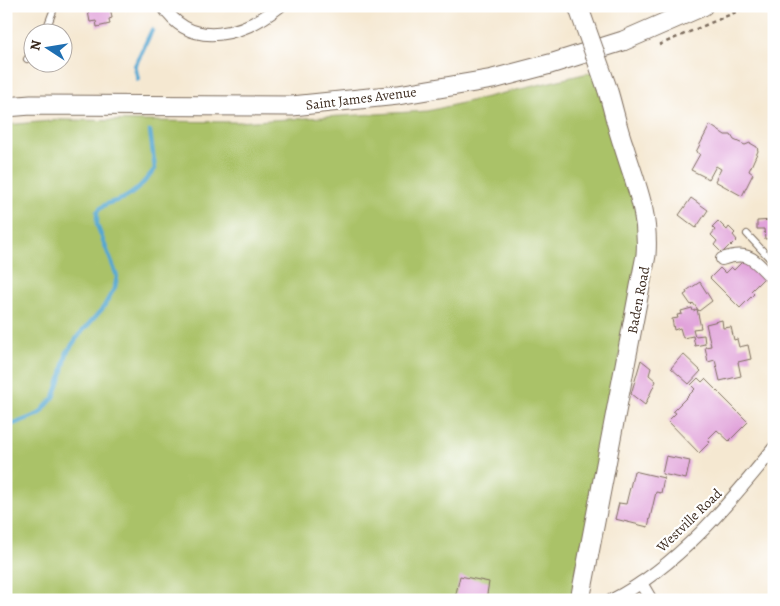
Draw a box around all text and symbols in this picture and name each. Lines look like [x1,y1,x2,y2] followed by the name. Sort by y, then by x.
[22,22,72,72] north arrow
[25,38,46,52] text: N
[305,82,417,115] street label: Saint James Avenue
[623,264,654,335] street label: Baden Road
[652,484,726,557] street label: Westville Road

